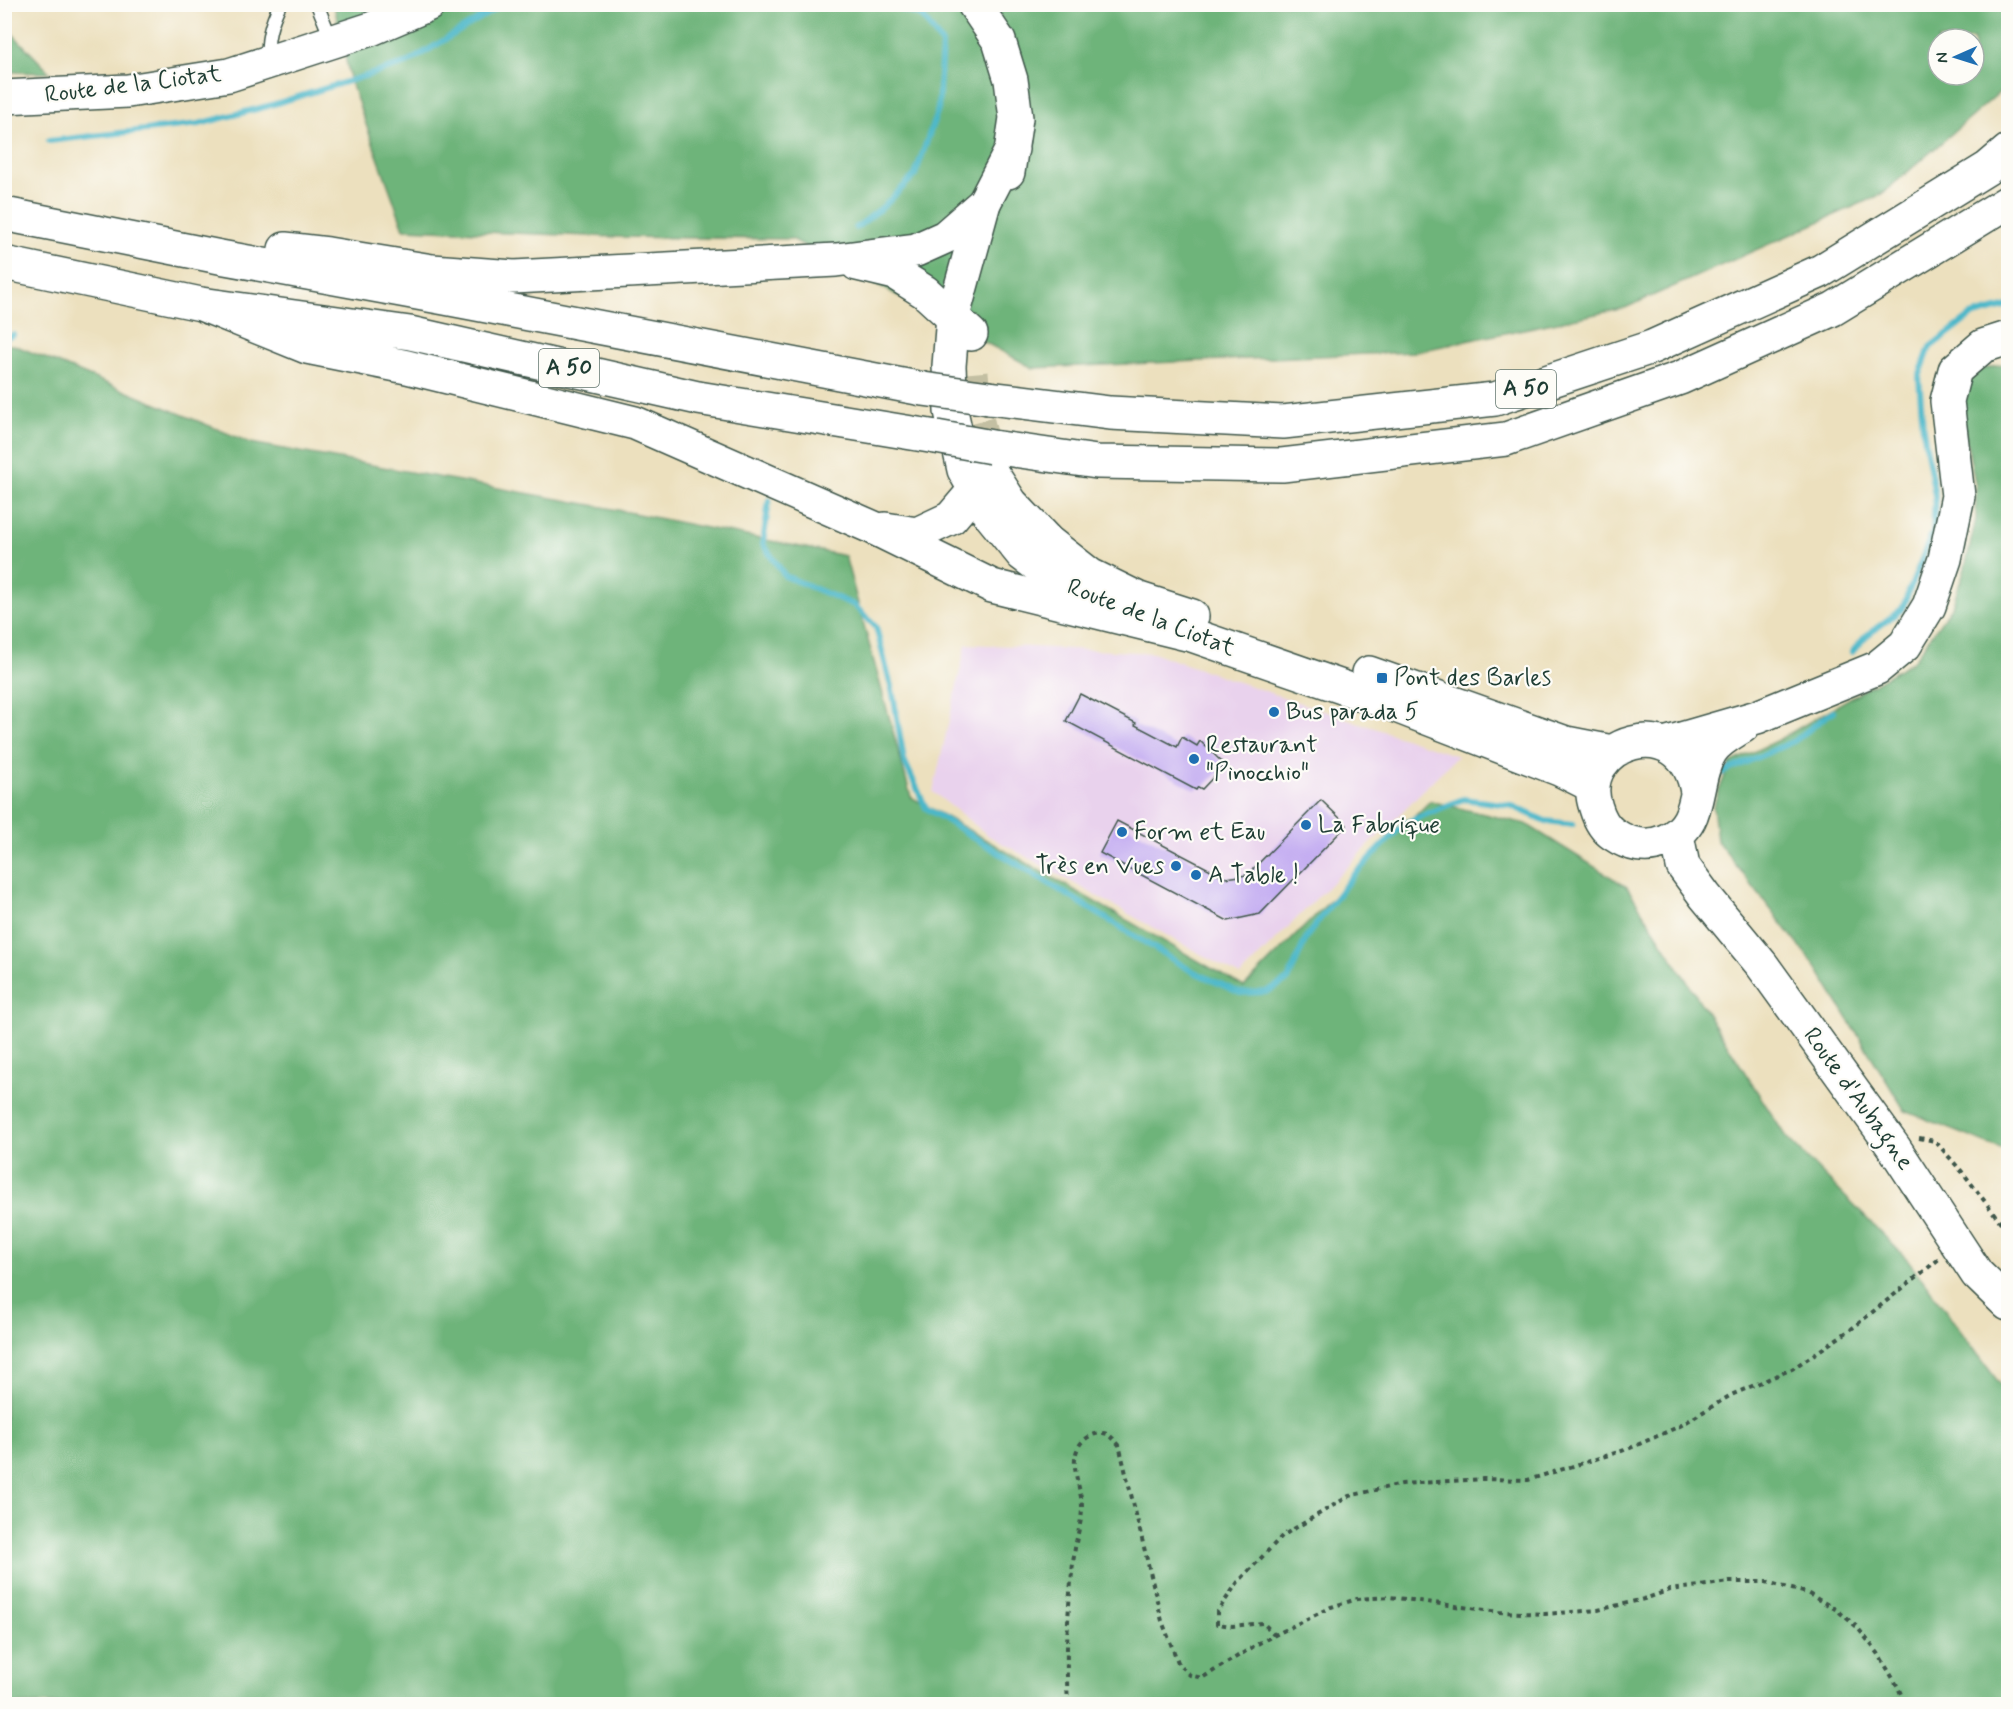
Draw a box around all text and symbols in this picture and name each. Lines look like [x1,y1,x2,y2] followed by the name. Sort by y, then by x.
[1926,27,1986,87] north arrow
[1932,52,1953,64] text: N
[43,59,223,111] street label: Route de la Ciotat
[539,349,599,387] road number: A 50
[1496,370,1556,408] road number: A 50
[1063,572,1239,664] street label: Route de la Ciotat
[1394,663,1551,694] place label: Pont des Barles
[1375,671,1389,685] marker: Pont des Barles
[1286,697,1419,728] place label: Bus parada 5
[1267,705,1281,719] marker: Bus parada 5
[1206,730,1318,789] place label: Restaurant "Pinocchio"
[1187,752,1201,766] marker: Restaurant "Pinocchio"
[1318,810,1440,841] place label: La Fabrique
[1134,817,1265,848] place label: Form et Eau
[1299,818,1313,832] marker: La Fabrique
[1115,825,1129,839] marker: Form et Eau
[1035,851,1164,882] place label: Très en Vues
[1169,859,1183,873] marker: Très en Vues
[1208,860,1299,891] place label: A Table !
[1189,868,1203,882] marker: A Table !
[1793,1021,1920,1178] street label: Route d'Aubagne

